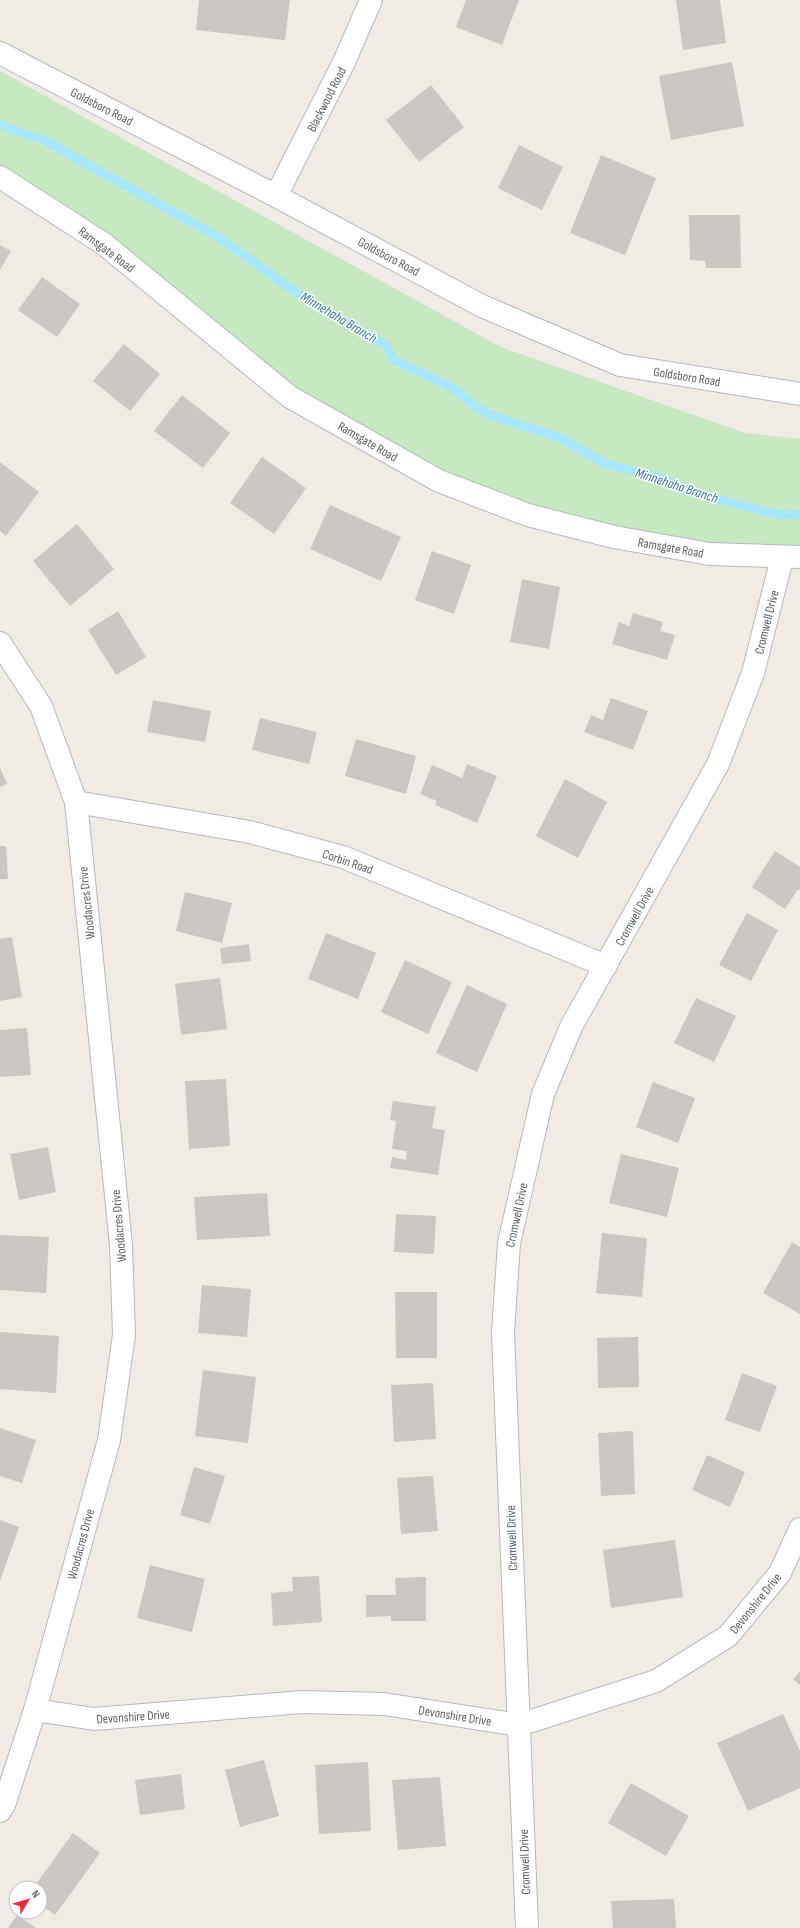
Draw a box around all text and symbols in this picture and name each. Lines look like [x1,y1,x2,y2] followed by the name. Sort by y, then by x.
[304,64,350,135] street label: Blackwood Road
[68,84,135,129] street label: Goldsboro Road
[75,223,138,276] street label: Ramsgate Road
[355,234,422,280] street label: Goldsboro Road
[298,288,380,347] water label: Minnehaha Branch
[652,364,722,390] street label: Goldsboro Road
[335,418,400,465] street label: Ramsgate Road
[633,464,720,507] water label: Minnehaha Branch
[637,534,705,562] street label: Ramsgate Road
[751,588,783,656] street label: Cromwell Drive
[320,846,375,878] street label: Corbin Road
[75,866,99,940] street label: Woodacres Drive
[612,884,658,949] street label: Cromwell Drive
[502,1181,532,1249] street label: Cromwell Drive
[108,1189,130,1263] street label: Woodacres Drive
[503,1505,521,1571] street label: Cromwell Drive
[64,1507,98,1581] street label: Woodacres Drive
[726,1570,785,1637] street label: Devonshire Drive
[417,1702,492,1730] street label: Devonshire Drive
[96,1706,170,1728] street label: Devonshire Drive
[516,1829,534,1895] street label: Cromwell Drive
[8,1880,48,1920] north arrow
[29,1888,42,1901] text: N

